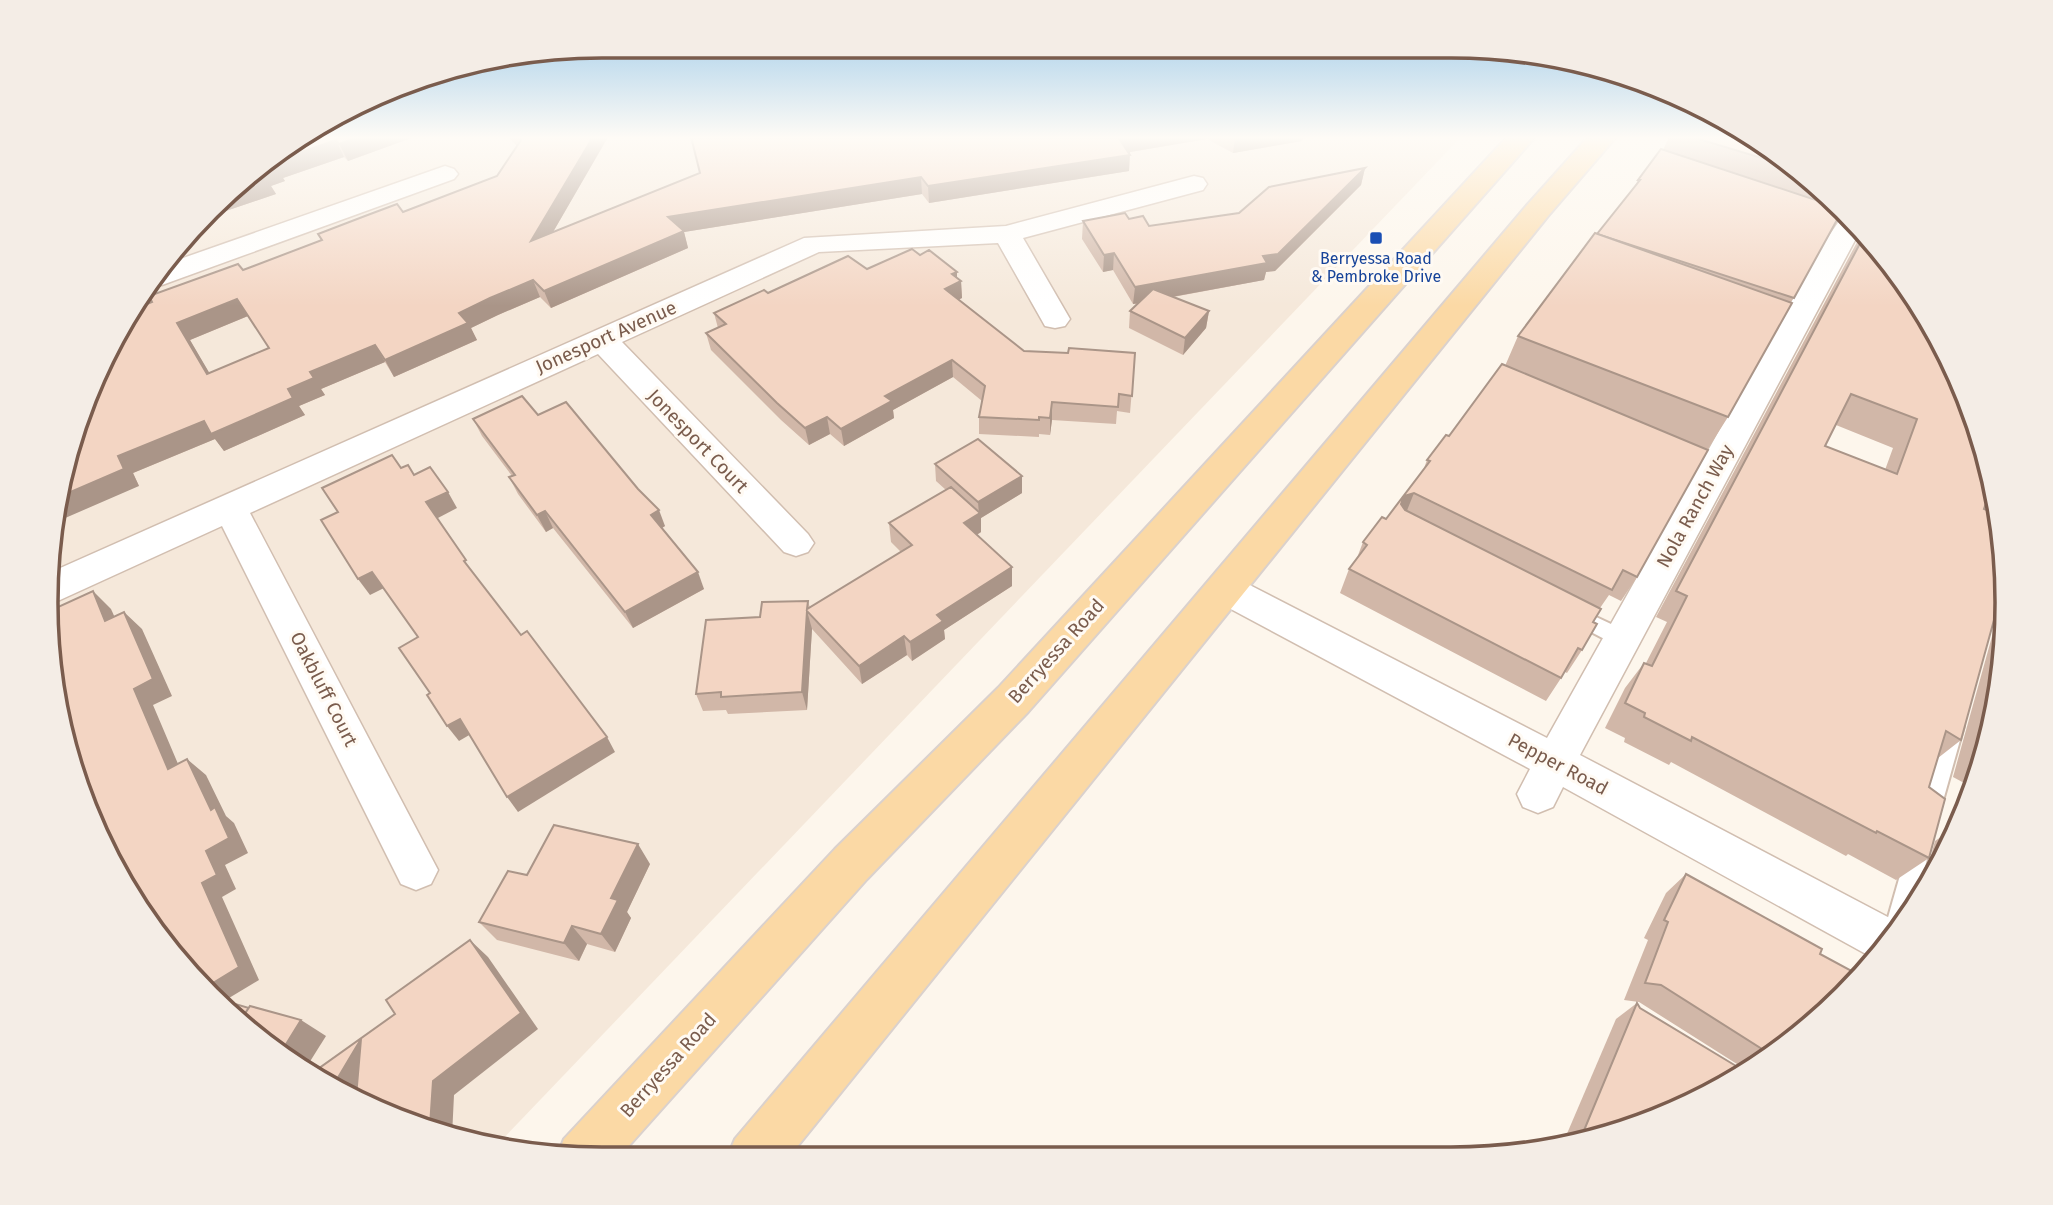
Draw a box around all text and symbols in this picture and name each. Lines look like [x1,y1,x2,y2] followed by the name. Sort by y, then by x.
[1368,230,1384,246] marker: Berryessa Road & Pembroke Drive
[1311,249,1441,286] place label: Berryessa Road & Pembroke Drive
[532,296,680,378] street label: Jonesport Avenue
[643,384,753,498] street label: Jonesport Court
[1652,440,1739,572] street label: Nola Ranch Way
[1003,594,1109,708] street label: Berryessa Road
[285,628,363,750] street label: Oakbluff Court
[1504,728,1612,800] street label: Pepper Road
[615,1008,721,1122] street label: Berryessa Road

